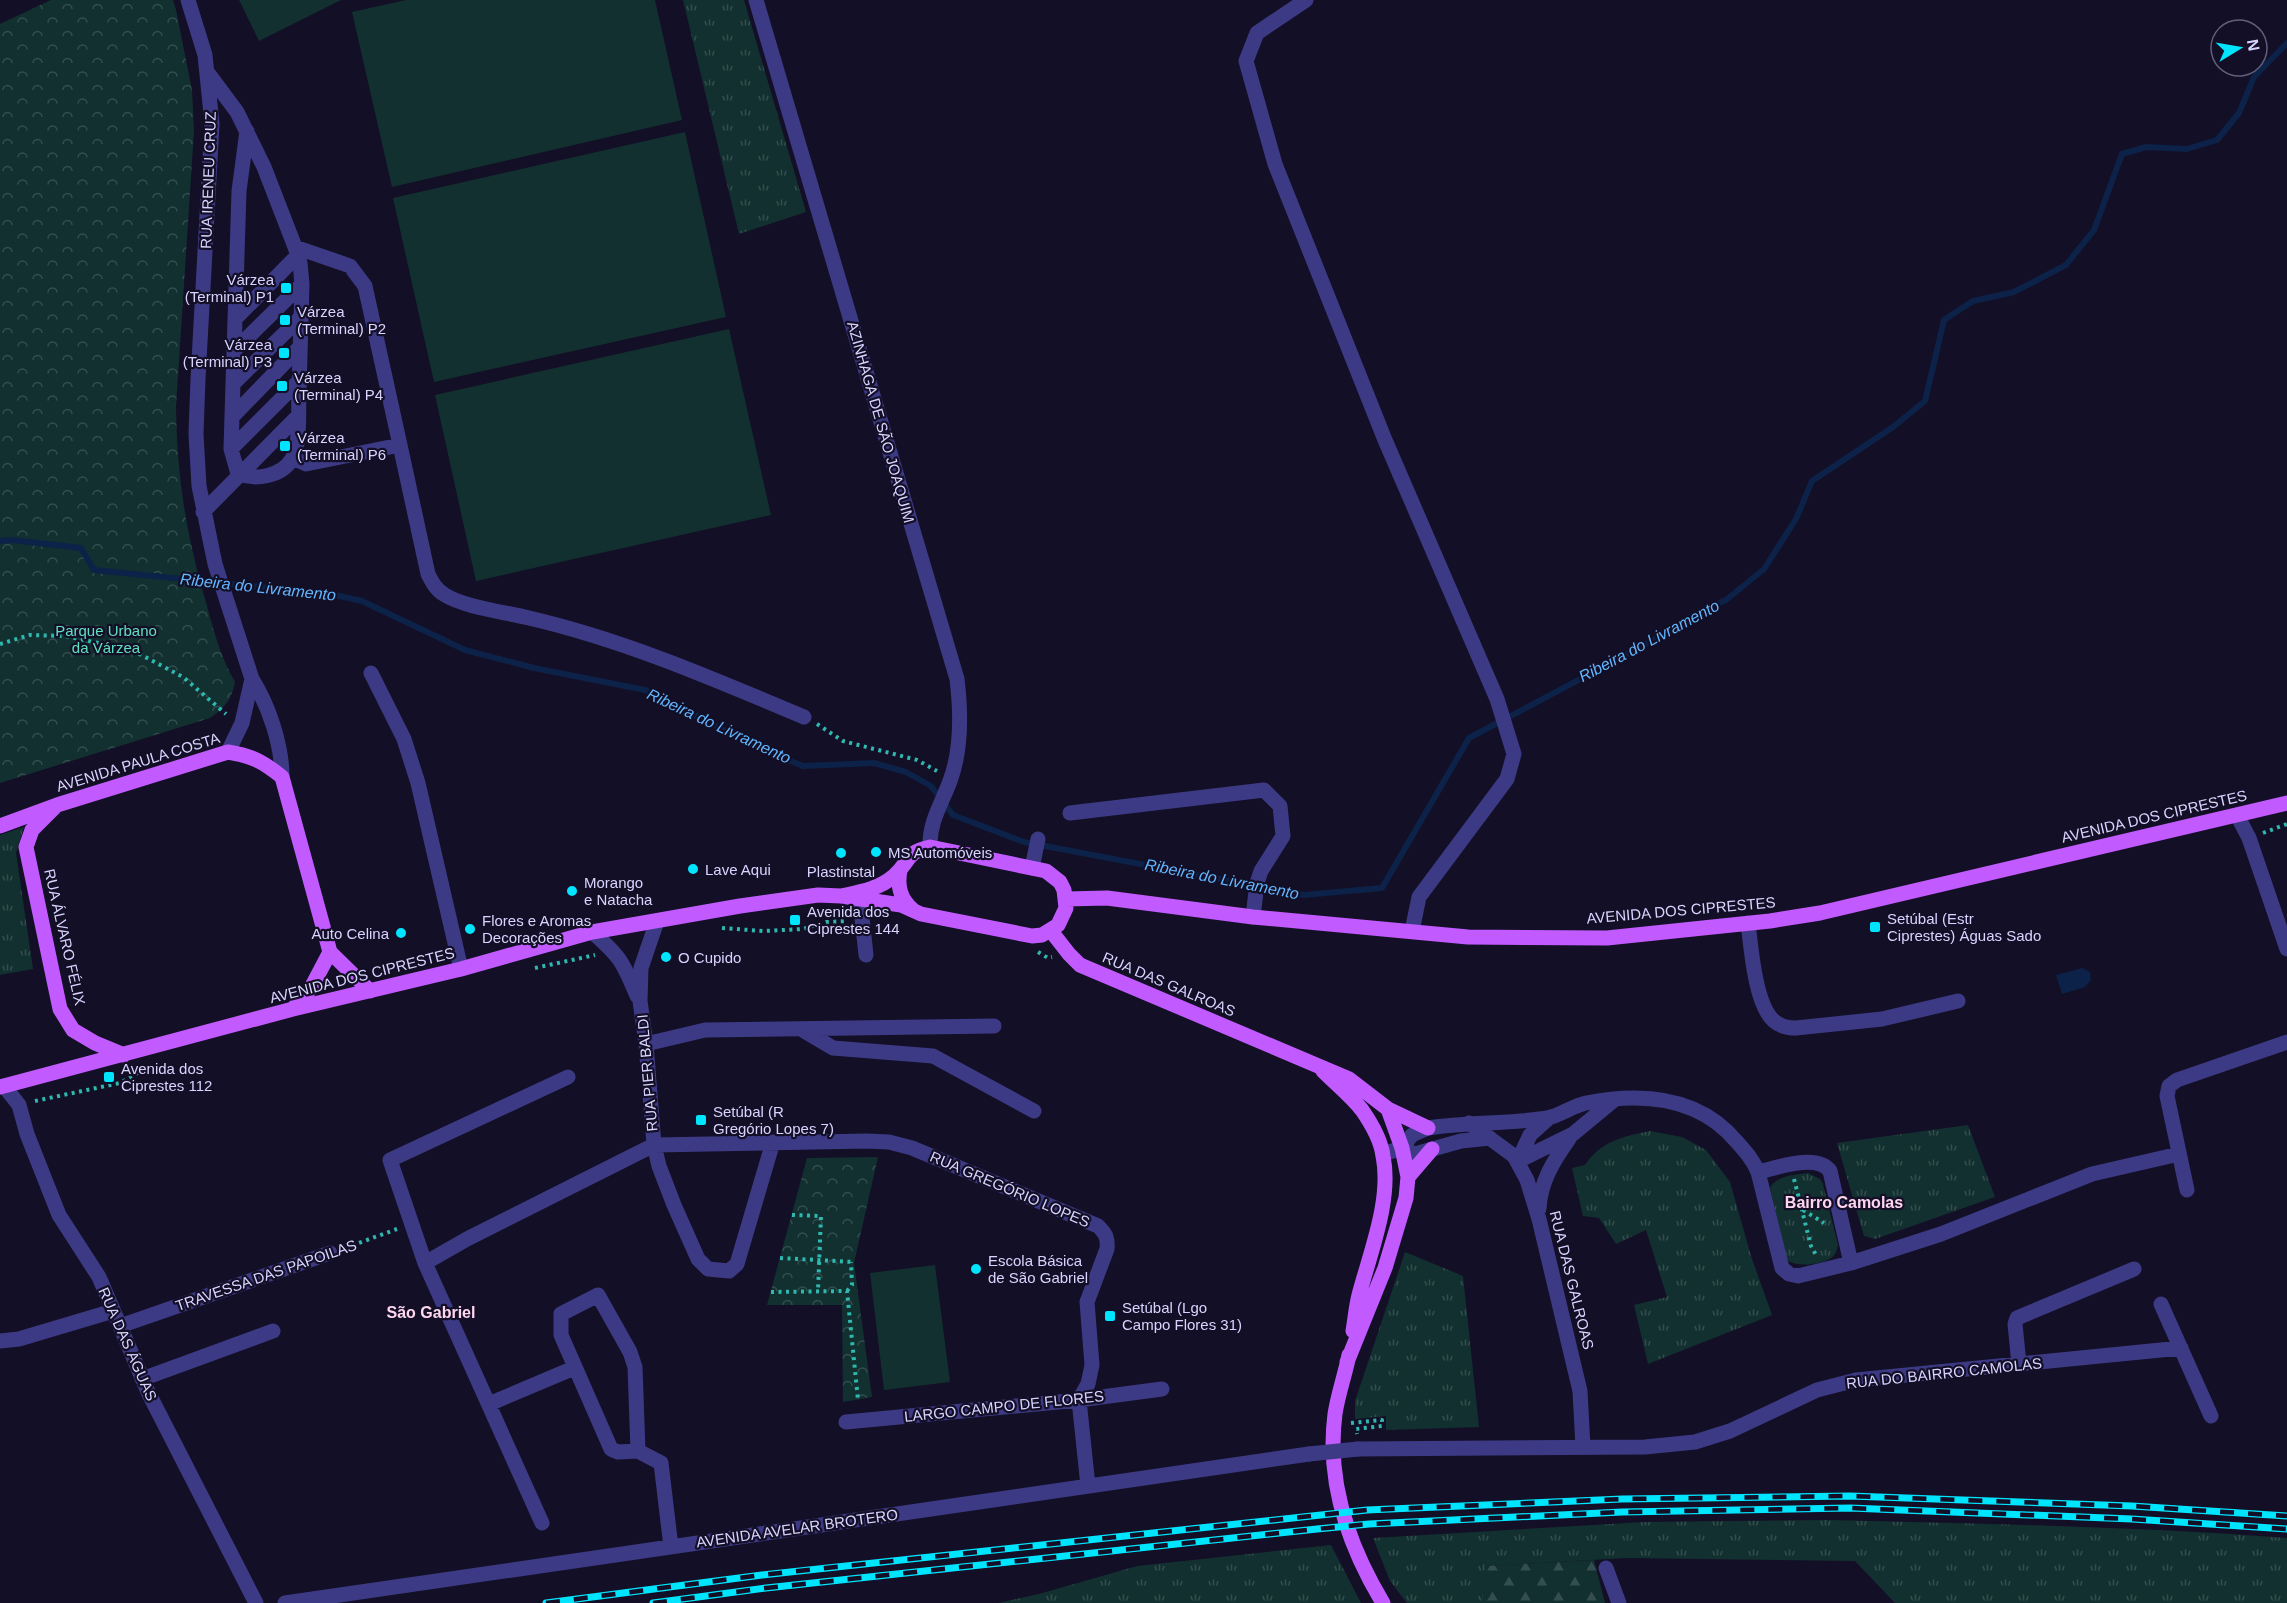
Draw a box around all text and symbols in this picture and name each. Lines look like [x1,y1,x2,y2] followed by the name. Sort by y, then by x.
[2209,18,2269,78] north arrow
[2244,38,2263,53] text: N
[197,111,219,249] street label: RUA IRENEU CRUZ
[185,271,275,305] place label: Várzea (Terminal) P1
[279,281,293,295] marker: Várzea (Terminal) P1
[297,303,386,337] place label: Várzea (Terminal) P2
[278,313,292,327] marker: Várzea (Terminal) P2
[844,319,918,525] street label: AZINHAGA DE SÃO JOAQUIM
[183,336,273,370] place label: Várzea (Terminal) P3
[277,346,291,360] marker: Várzea (Terminal) P3
[294,369,383,403] place label: Várzea (Terminal) P4
[275,379,289,393] marker: Várzea (Terminal) P4
[297,429,386,463] place label: Várzea (Terminal) P6
[278,439,292,453] marker: Várzea (Terminal) P6
[179,570,337,604] water label: Ribeira do Livramento
[1576,597,1722,685] water label: Ribeira do Livramento
[55,622,157,656] park label: Parque Urbano da Várzea
[644,685,794,767] water label: Ribeira do Livramento
[54,729,222,795] street label: AVENIDA PAULA COSTA
[2060,786,2248,846] street label: AVENIDA DOS CIPRESTES
[888,844,992,861] place label: MS Automóveis
[869,845,883,859] marker: MS Automóveis
[834,846,848,860] marker: Plastinstal
[1144,856,1301,902] water label: Ribeira do Livramento
[705,861,771,878] place label: Lave Aqui
[686,862,700,876] marker: Lave Aqui
[807,863,875,880] place label: Plastinstal
[41,867,89,1007] street label: RUA ÁLVARO FÉLIX
[584,874,653,908] place label: Morango e Natacha
[565,884,579,898] marker: Morango e Natacha
[1586,893,1776,927] street label: AVENIDA DOS CIPRESTES
[807,903,900,937] place label: Avenida dos Ciprestes 144
[1887,910,2041,944] place label: Setúbal (Estr Ciprestes) Águas Sado
[482,912,591,946] place label: Flores e Aromas Decorações
[788,913,802,927] marker: Avenida dos Ciprestes 144
[1868,920,1882,934] marker: Setúbal (Estr Ciprestes) Águas Sado
[463,922,477,936] marker: Flores e Aromas Decorações
[311,925,390,942] place label: Auto Celina
[394,926,408,940] marker: Auto Celina
[268,944,456,1006] street label: AVENIDA DOS CIPRESTES
[1100,948,1238,1020] street label: RUA DAS GALROAS
[678,949,741,966] place label: O Cupido
[659,950,673,964] marker: O Cupido
[633,1014,661,1132] street label: RUA PIER BALDI
[121,1060,212,1094] place label: Avenida dos Ciprestes 112
[102,1070,116,1084] marker: Avenida dos Ciprestes 112
[713,1103,834,1137] place label: Setúbal (R Gregório Lopes 7)
[694,1113,708,1127] marker: Setúbal (R Gregório Lopes 7)
[928,1148,1092,1230] street label: RUA GREGÓRIO LOPES
[1785,1194,1903,1211] district label: Bairro Camolas
[1547,1209,1597,1351] street label: RUA DAS GALROAS
[173,1236,359,1314] street label: TRAVESSA DAS PAPOILAS
[988,1252,1088,1286] place label: Escola Básica de São Gabriel
[969,1262,983,1276] marker: Escola Básica de São Gabriel
[95,1285,161,1403] street label: RUA DAS ÁGUAS
[1122,1299,1242,1333] place label: Setúbal (Lgo Campo Flores 31)
[387,1304,475,1321] district label: São Gabriel
[1103,1309,1117,1323] marker: Setúbal (Lgo Campo Flores 31)
[1845,1354,2043,1392] street label: RUA DO BAIRRO CAMOLAS
[903,1387,1105,1425] street label: LARGO CAMPO DE FLORES
[695,1505,899,1551] street label: AVENIDA AVELAR BROTERO

